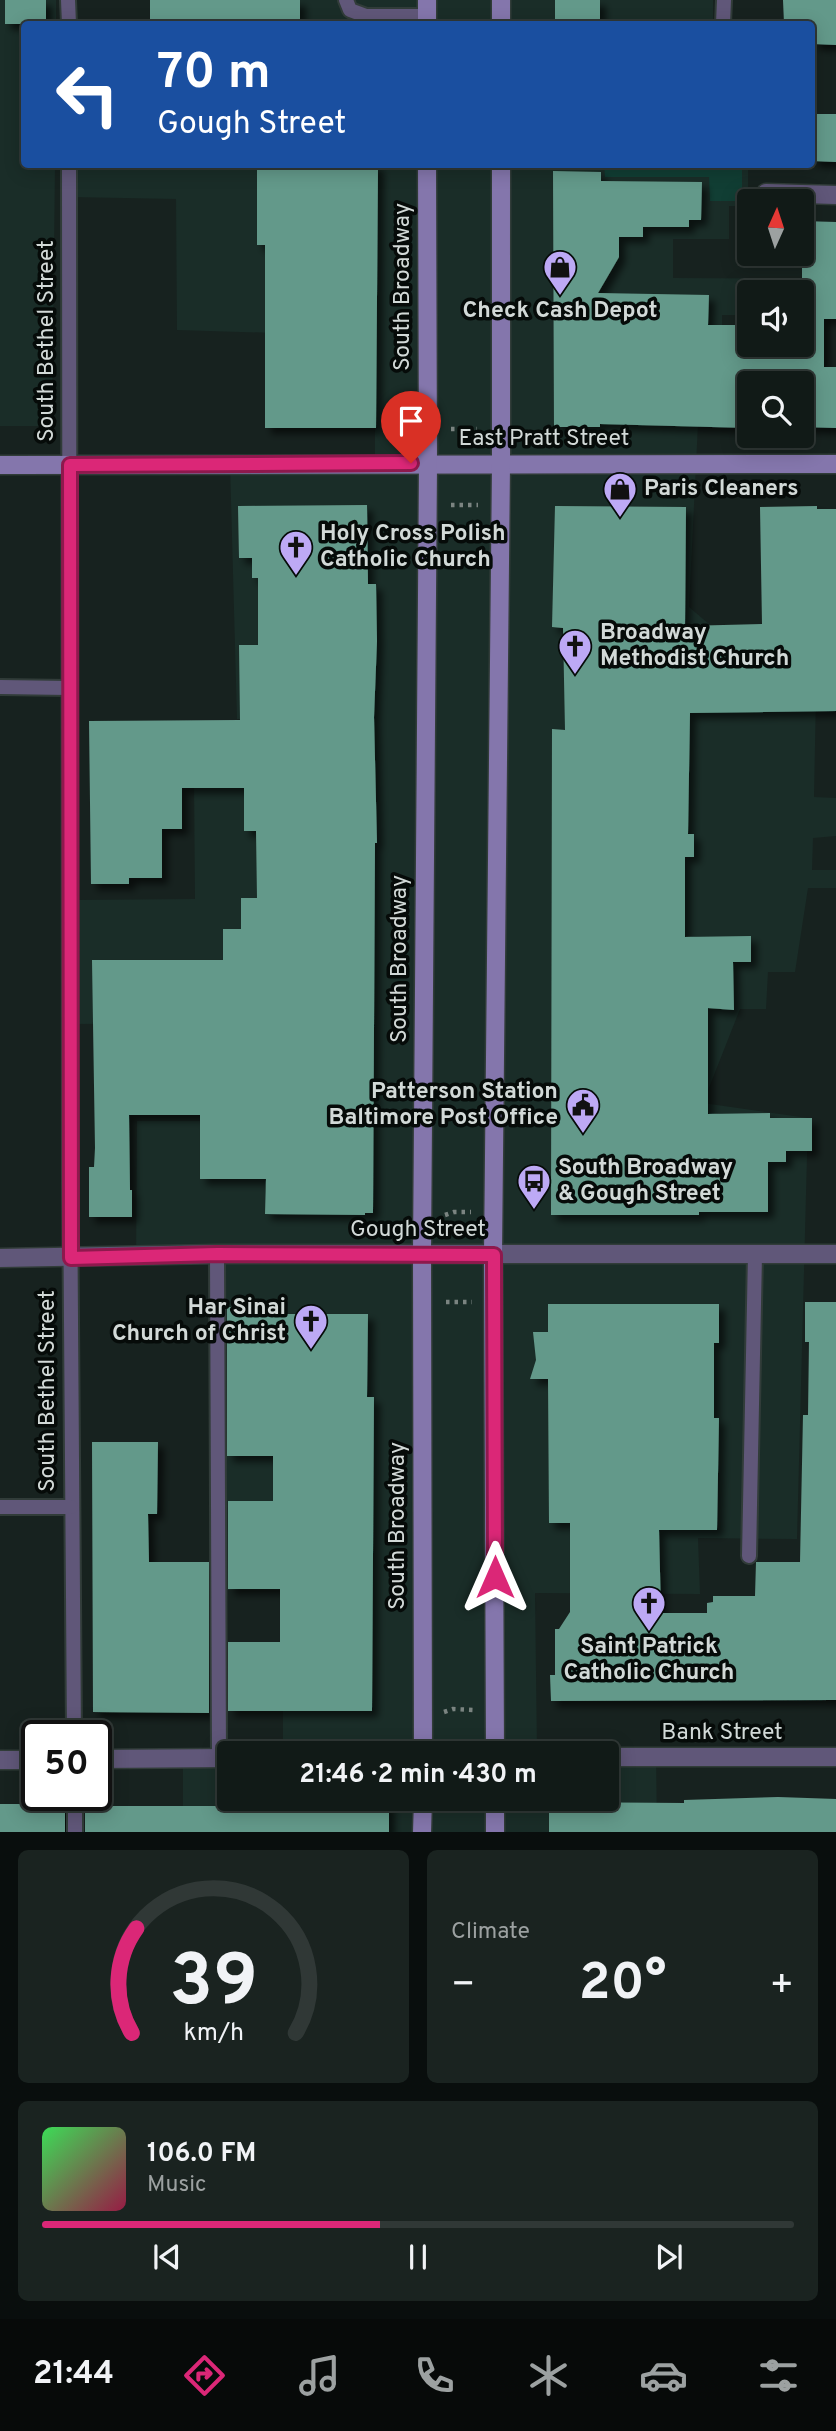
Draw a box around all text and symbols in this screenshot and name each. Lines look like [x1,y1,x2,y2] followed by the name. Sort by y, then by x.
[157,44,271,106] text: 70 m
[42,49,133,140] icon: left
[157,105,346,145] text: Gough Street
[737,189,814,266] north arrow
[737,189,814,448] map controls
[389,203,418,371] street label: South Broadway
[33,240,62,442] street label: South Bethel Street
[541,248,579,297] shop icon: Check Cash Depot
[737,280,814,357] button: sound
[462,297,658,326] place label: Check Cash Depot
[737,371,814,448] button: search
[381,391,441,463] pin
[392,402,430,440] icon: arrive
[459,425,629,454] street label: East Pratt Street
[601,470,639,519] shop icon: Paris Cleaners
[644,475,799,504] place label: Paris Cleaners
[320,520,506,575] place label: Holy Cross Polish Catholic Church
[277,528,315,577] church icon: Holy Cross Polish Catholic Church
[600,619,789,674] place label: Broadway Methodist Church
[556,627,594,676] church icon: Broadway Methodist Church
[386,875,415,1043] street label: South Broadway
[328,1078,558,1133] place label: Patterson Station Baltimore Post Office
[564,1086,602,1135] public building icon: Patterson Station Baltimore Post Office
[558,1154,733,1209] place label: South Broadway & Gough Street
[515,1162,553,1211] bus stop icon: South Broadway & Gough Street
[350,1216,486,1245] street label: Gough Street
[34,1290,63,1492] street label: South Bethel Street
[112,1294,286,1349] place label: Har Sinai Church of Christ
[292,1302,330,1351] church icon: Har Sinai Church of Christ
[384,1442,413,1610] street label: South Broadway
[458,1540,532,1614] position arrow
[630,1584,668,1633] church icon: Saint Patrick Catholic Church
[564,1633,734,1688] place label: Saint Patrick Catholic Church
[661,1719,783,1748] street label: Bank Street
[21,1720,112,1811] speed limit sign: 50
[299,1759,537,1792] text: 21:46 · 2 min · 430 m
[451,1918,530,1947] text: Climate
[169,1939,258,2031] text: 39
[579,1952,666,2018] text: 20°
[451,1962,476,2011] text: −
[769,1962,794,2011] text: +
[183,2017,244,2049] text: km/h
[147,2138,256,2171] text: 106.0 FM
[147,2171,207,2200] text: Music
[148,2238,186,2276] icon: previous
[399,2238,437,2276] icon: pause
[650,2238,688,2276] icon: next
[180,2351,229,2400] icon: directions
[295,2351,344,2400] icon: music
[410,2351,459,2400] icon: phone
[524,2351,573,2400] icon: climate
[639,2351,688,2400] icon: car
[754,2351,803,2400] icon: filters
[33,2355,114,2395] text: 21:44

